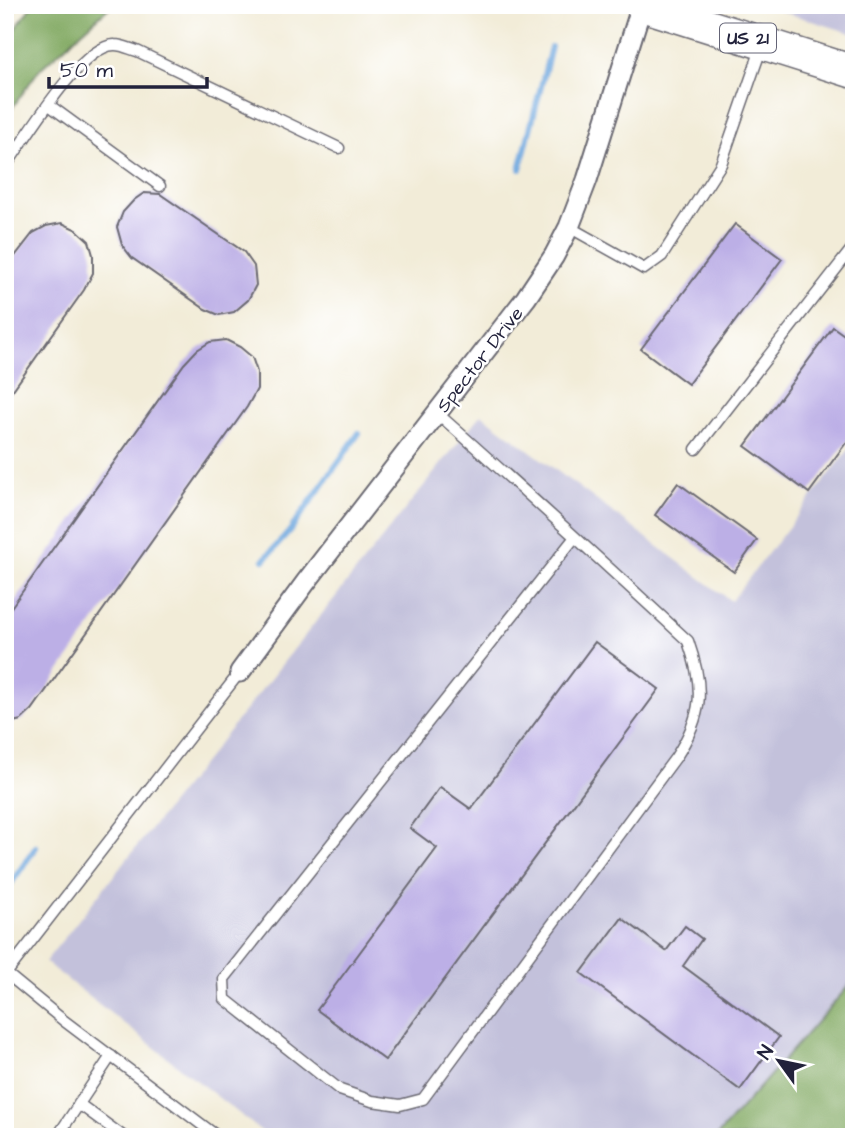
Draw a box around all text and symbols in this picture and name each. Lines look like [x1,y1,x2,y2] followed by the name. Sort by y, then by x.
[720,24,776,52] road number: US 21
[49,46,206,90] scale bar
[60,56,114,85] text: 50 m
[430,301,530,418] street label: Spector Drive
[744,1026,814,1096] north arrow
[751,1040,781,1065] text: N

